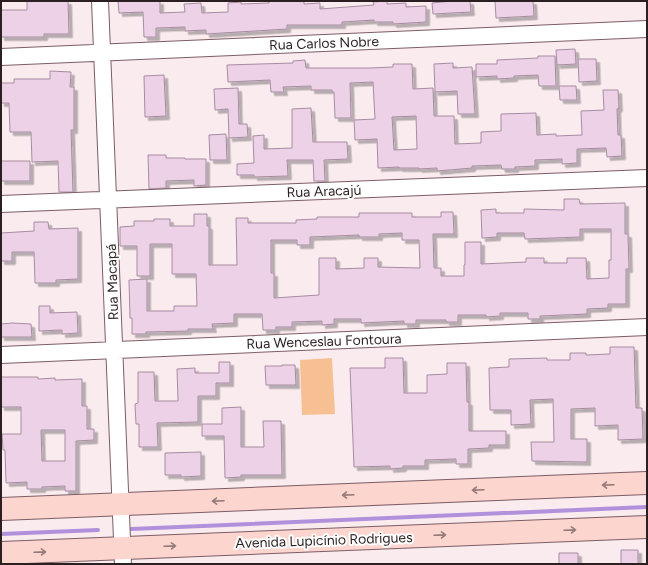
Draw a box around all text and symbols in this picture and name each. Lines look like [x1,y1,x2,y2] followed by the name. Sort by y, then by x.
[269,33,380,54] street label: Rua Carlos Nobre
[286,182,362,201] street label: Rua Aracajú
[103,244,122,320] street label: Rua Macapá
[246,330,402,353] street label: Rua Wenceslau Fontoura
[602,481,615,489] one-way arrow
[472,486,485,494] one-way arrow
[342,492,355,499] one-way arrow
[212,497,225,504] one-way arrow
[563,526,576,534] one-way arrow
[235,529,413,552] street label: Avenida Lupicínio Rodrigues
[433,532,446,539] one-way arrow
[163,543,176,550] one-way arrow
[33,548,46,556] one-way arrow

